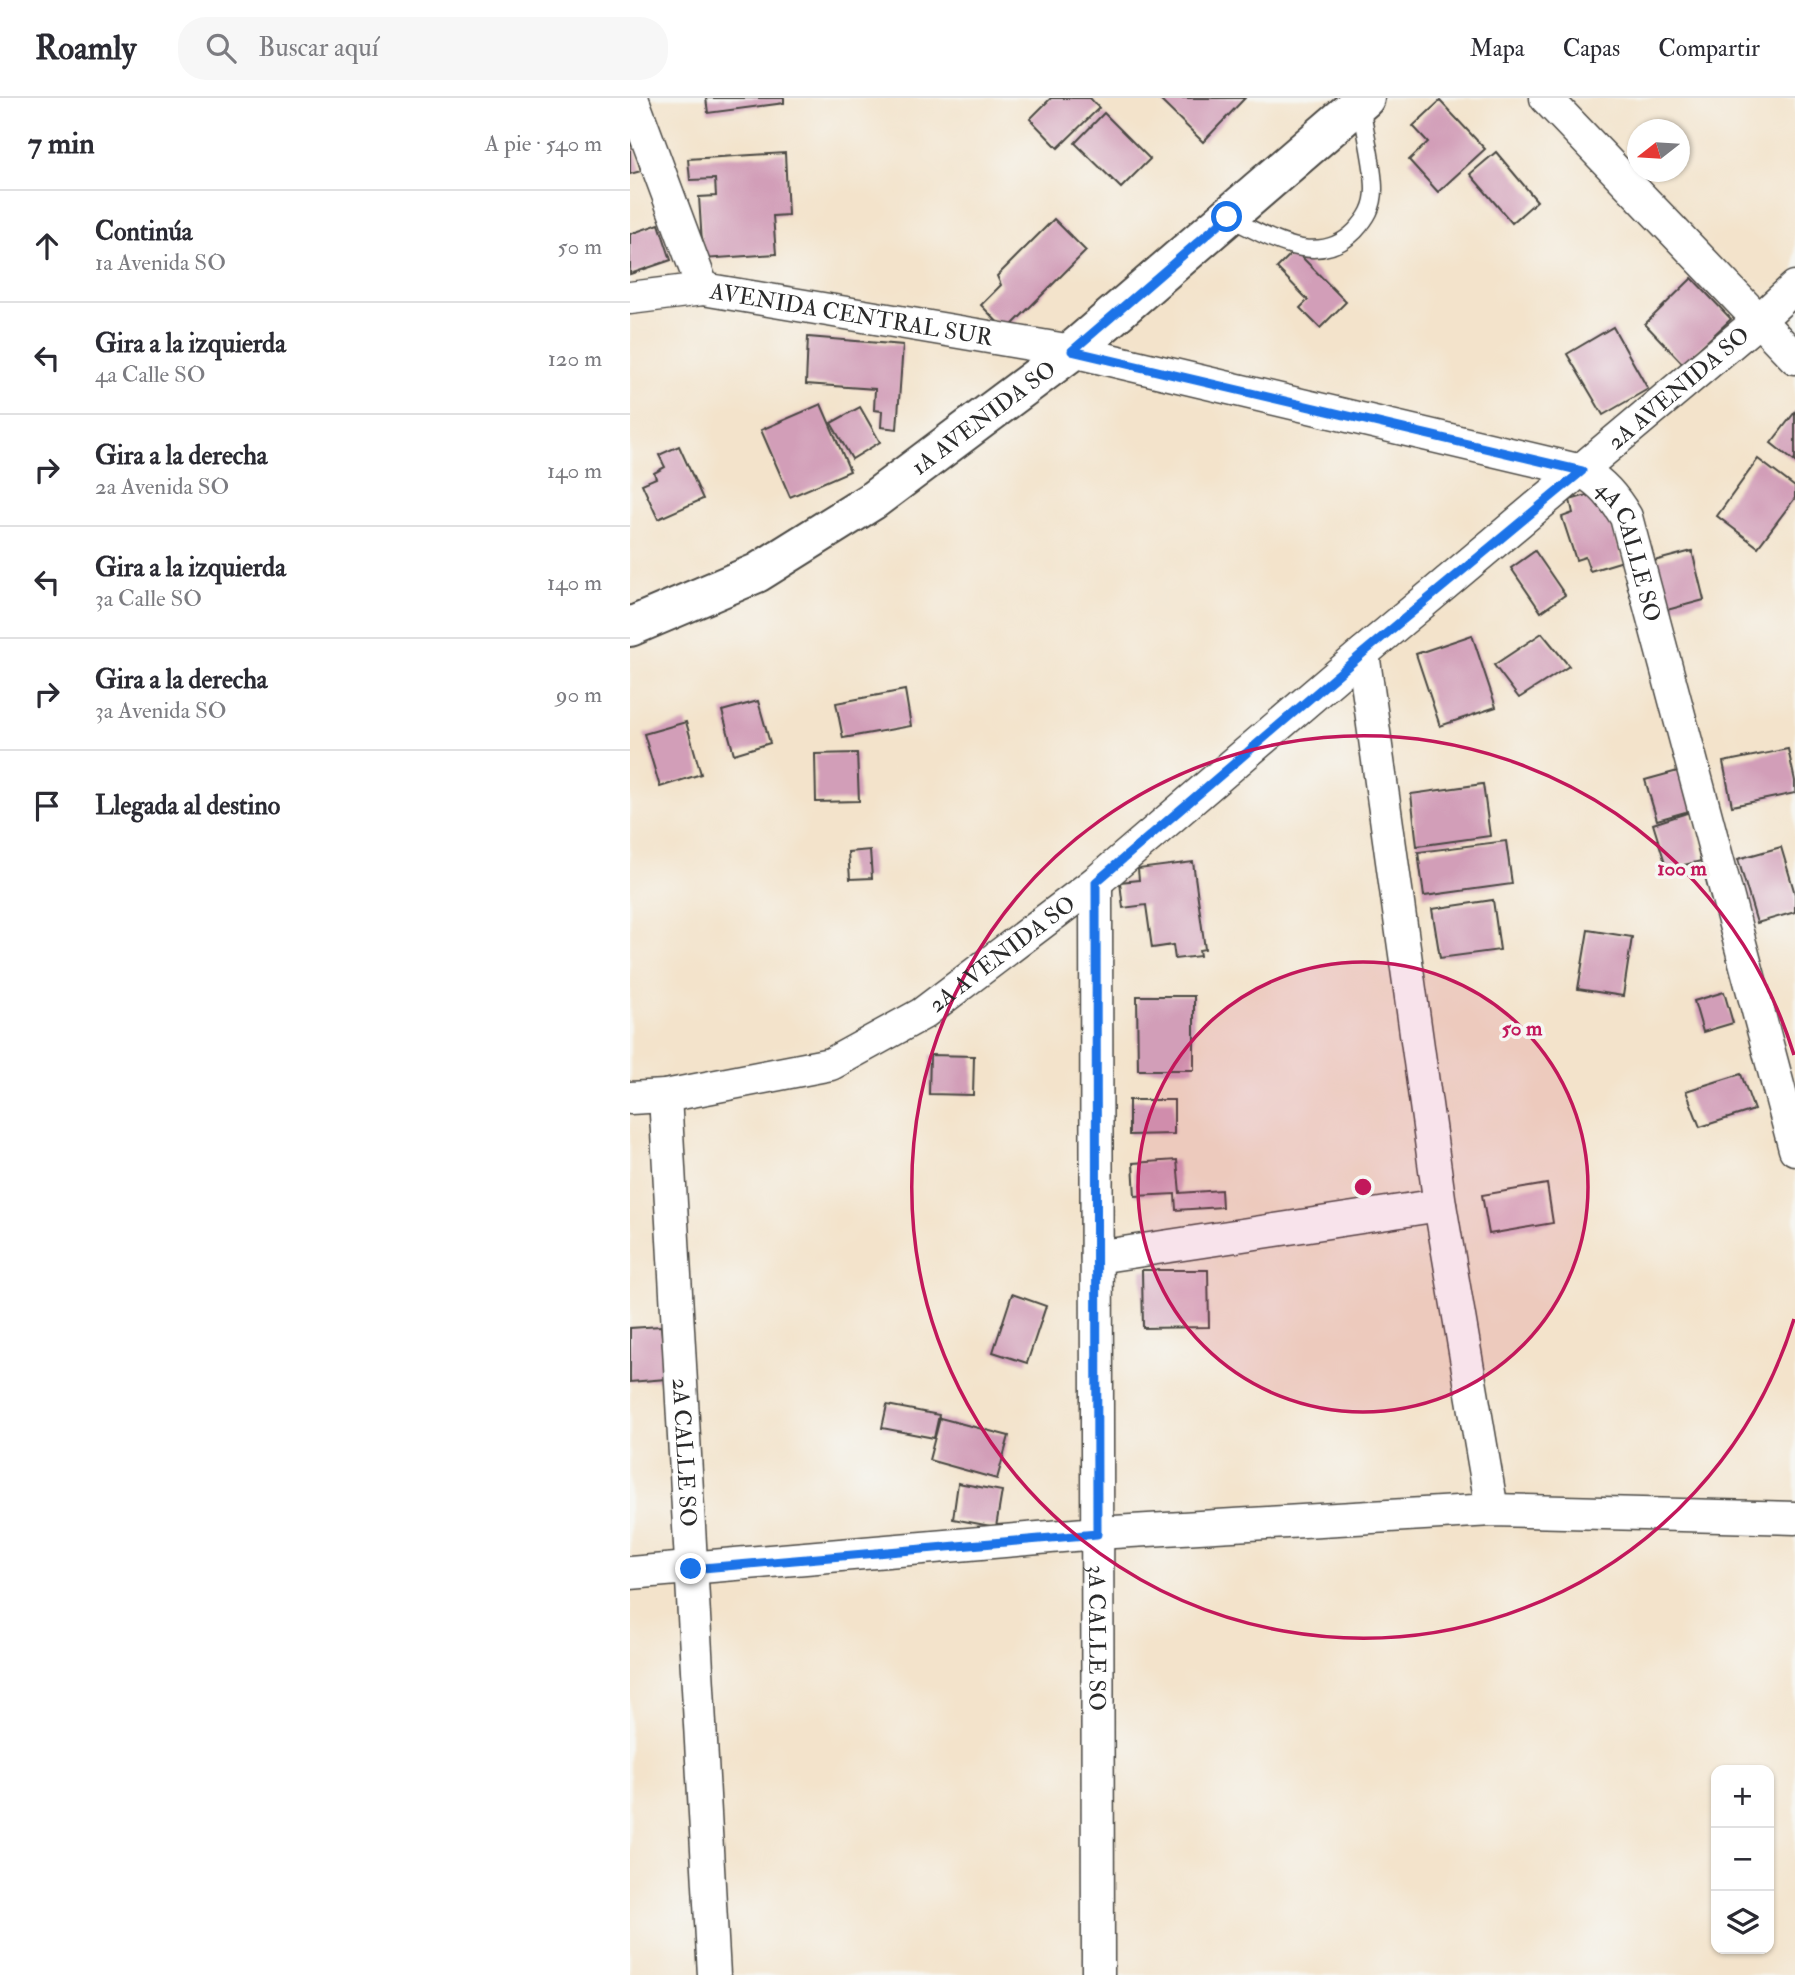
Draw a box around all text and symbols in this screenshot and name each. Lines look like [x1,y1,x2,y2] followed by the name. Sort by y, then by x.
[178,17,668,80] search box
[35,28,136,69] text: Roamly
[202,29,240,67] icon: search
[258,32,379,64] text: Buscar aquí
[1470,33,1525,64] text: Mapa
[1563,33,1620,64] text: Capas
[1658,33,1760,64] text: Compartir
[1627,119,1690,182] north arrow
[28,125,95,162] text: 7 min
[485,129,602,158] text: A pie · 540 m
[1211,201,1242,232] route start
[95,216,193,248] text: Continúa
[28,227,66,265] icon: ahead
[558,232,602,261] text: 50 m
[95,248,226,277] text: 1a Avenida SO
[707,276,995,353] street label: AVENIDA CENTRAL SUR
[1602,320,1755,456] street label: 2A AVENIDA SO
[95,328,286,360] text: Gira a la izquierda
[28,339,66,377] icon: left
[548,344,602,373] text: 120 m
[906,354,1062,481] street label: 1A AVENIDA SO
[95,360,206,389] text: 4a Calle SO
[95,440,268,472] text: Gira a la derecha
[28,451,66,489] icon: right
[547,456,602,485] text: 140 m
[95,472,229,501] text: 2a Avenida SO
[1590,474,1667,625] street label: 4A CALLE SO
[95,552,286,584] text: Gira a la izquierda
[28,563,66,601] icon: left
[547,568,602,597] text: 140 m
[95,584,202,613] text: 3a Calle SO
[95,664,268,696] text: Gira a la derecha
[28,675,66,713] icon: right
[556,680,602,709] text: 90 m
[95,696,227,725] text: 3a Avenida SO
[28,787,66,825] icon: arrive
[95,790,280,822] text: Llegada al destino
[1657,855,1708,882] text: 100 m
[923,889,1081,1019] street label: 2A AVENIDA SO
[1502,1015,1543,1042] text: 50 m
[1351,1175,1375,1199] centre of rings
[666,1377,703,1528] street label: 2A CALLE SO
[675,1553,706,1584] route end
[1082,1565,1112,1711] street label: 3A CALLE SO
[1711,1765,1774,1954] map controls
[1711,1765,1774,1828] button: +
[1711,1828,1774,1891] button: −
[1711,1891,1774,1954] button: layers

